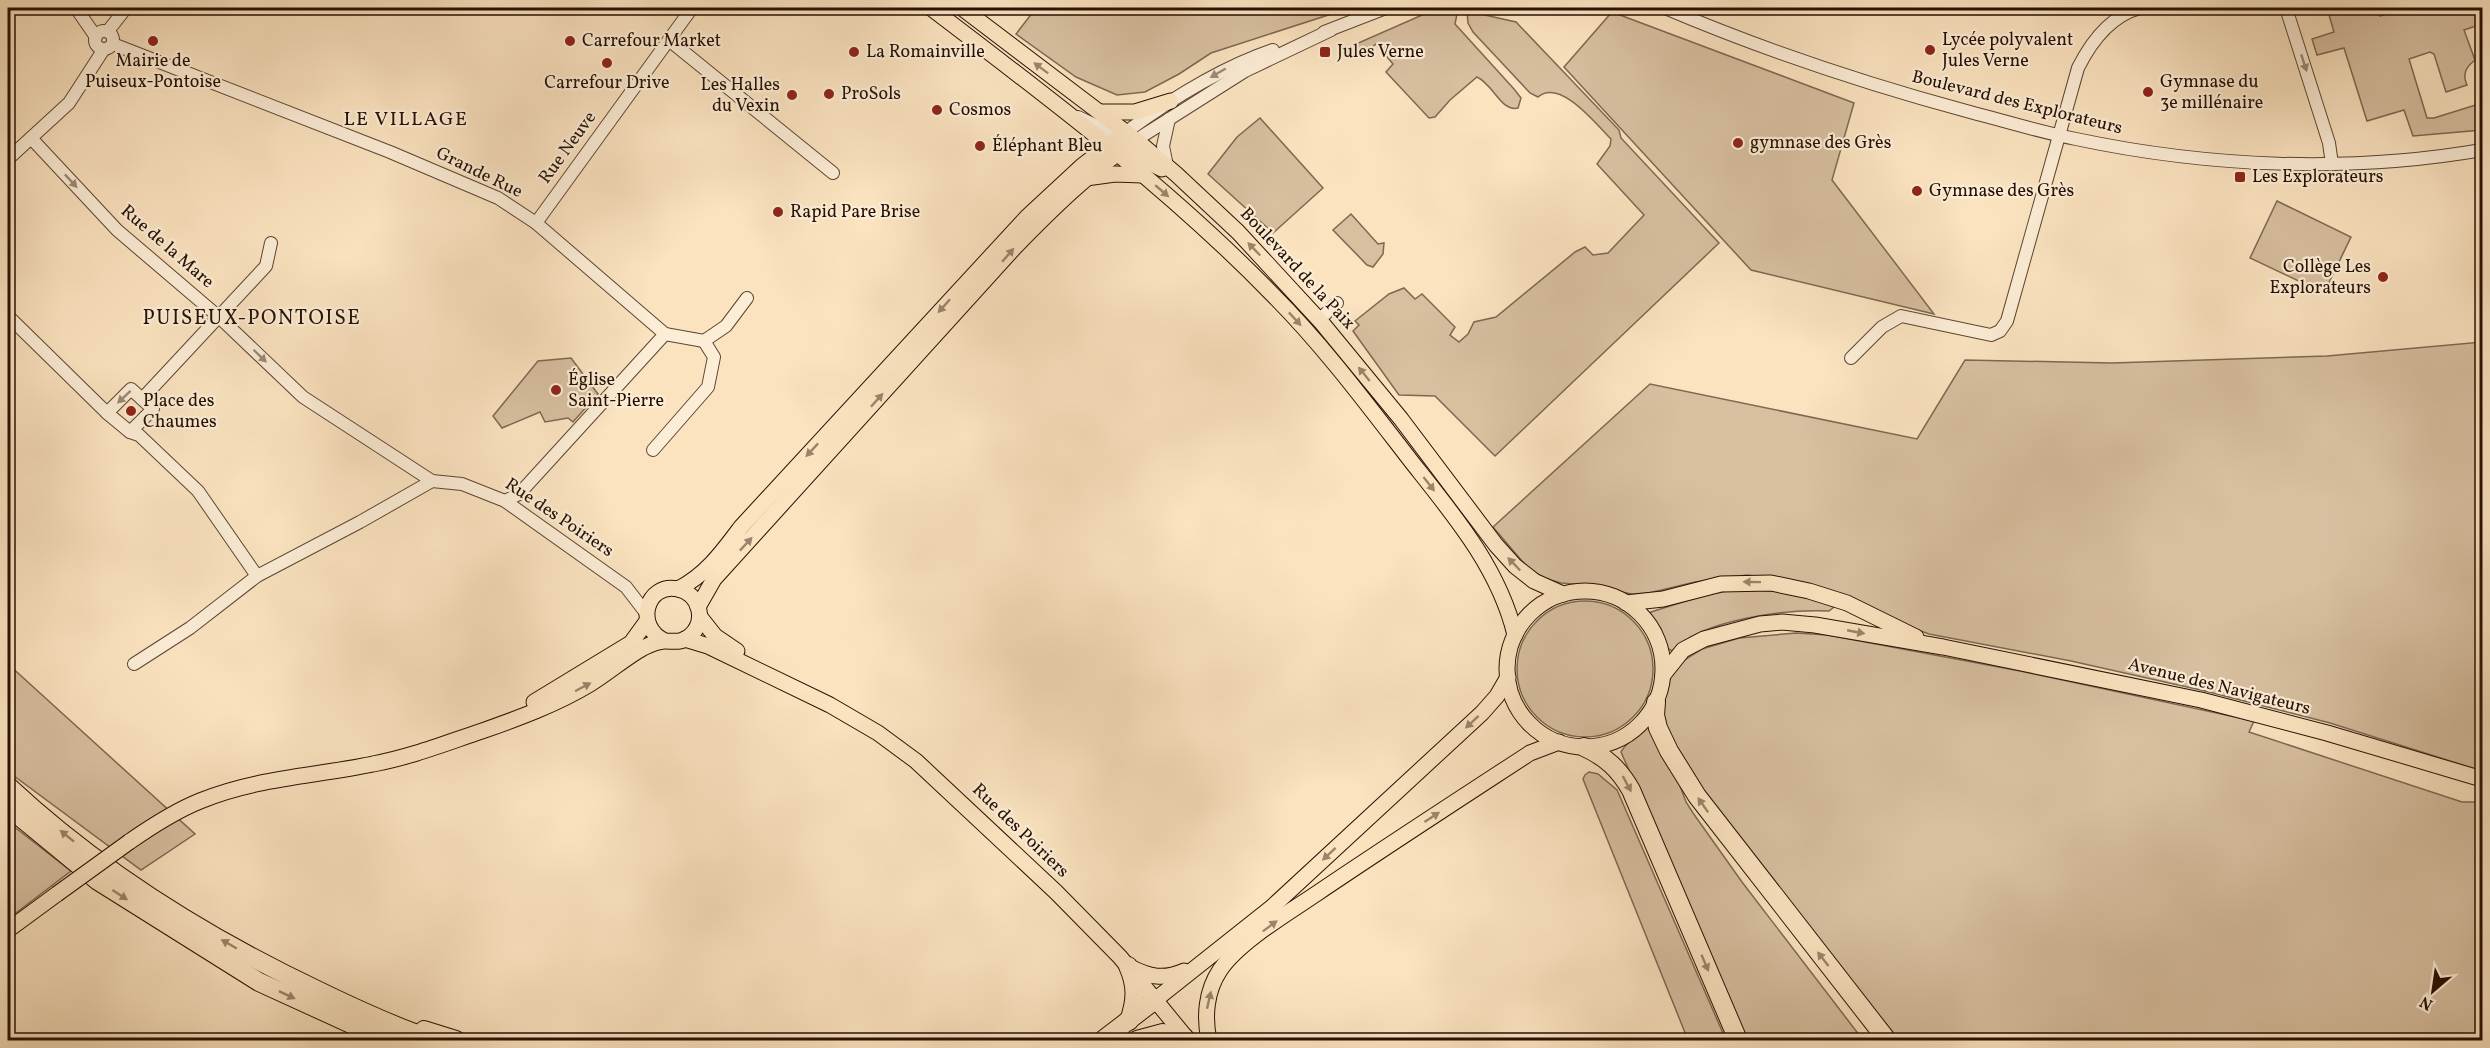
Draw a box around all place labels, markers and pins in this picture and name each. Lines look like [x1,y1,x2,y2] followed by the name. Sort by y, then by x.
[1942,28,2073,74] place label: Lycée polyvalent Jules Verne
[582,29,721,54] place label: Carrefour Market
[146,34,160,48] marker: Mairie de Puiseux-Pontoise
[563,34,577,48] marker: Carrefour Market
[866,40,985,65] place label: La Romainville
[1337,40,1424,65] place label: Jules Verne
[1923,43,1937,57] marker: Lycée polyvalent Jules Verne
[847,45,861,59] marker: La Romainville
[1318,45,1332,59] marker: Jules Verne
[85,49,221,95] place label: Mairie de Puiseux-Pontoise
[600,56,614,70] marker: Carrefour Drive
[2160,70,2263,116] place label: Gymnase du 3e millénaire
[544,71,670,96] place label: Carrefour Drive
[701,73,780,119] place label: Les Halles du Vexin
[841,82,901,107] place label: ProSols
[2141,85,2155,99] marker: Gymnase du 3e millénaire
[822,87,836,101] marker: ProSols
[785,88,799,102] marker: Les Halles du Vexin
[949,98,1011,123] place label: Cosmos
[930,103,944,117] marker: Cosmos
[1750,131,1891,156] place label: gymnase des Grès
[992,134,1103,159] place label: Éléphant Bleu
[1731,136,1745,150] marker: gymnase des Grès
[973,139,987,153] marker: Éléphant Bleu
[2252,165,2384,190] place label: Les Explorateurs
[2233,170,2247,184] marker: Les Explorateurs
[1929,179,2074,204] place label: Gymnase des Grès
[1910,184,1924,198] marker: Gymnase des Grès
[790,200,920,225] place label: Rapid Pare Brise
[771,205,785,219] marker: Rapid Pare Brise
[2269,255,2371,301] place label: Collège Les Explorateurs
[2376,270,2390,284] marker: Collège Les Explorateurs
[568,368,664,414] place label: Église Saint-Pierre
[549,383,563,397] marker: Église Saint-Pierre
[143,389,217,435] place label: Place des Chaumes
[124,404,138,418] marker: Place des Chaumes

